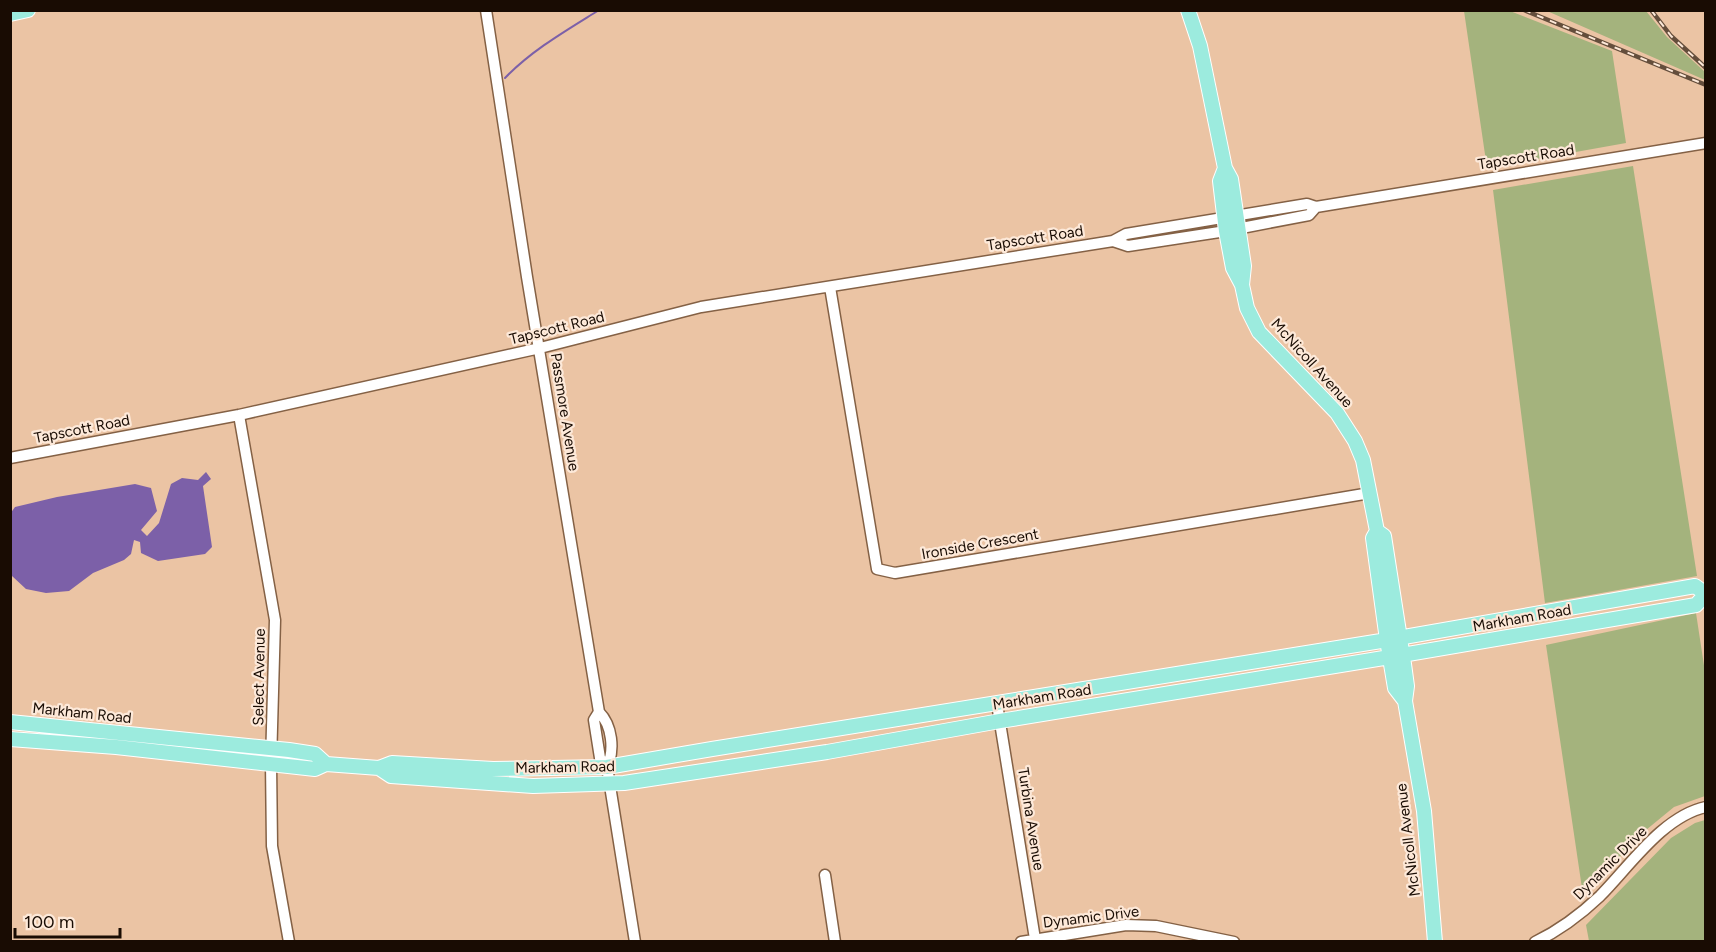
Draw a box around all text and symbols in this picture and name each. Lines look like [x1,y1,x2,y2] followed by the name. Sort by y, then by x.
[1477,141,1575,173] street label: Tapscott Road
[986,222,1084,254] street label: Tapscott Road
[508,308,606,348] street label: Tapscott Road
[1267,315,1357,411] street label: McNicoll Avenue
[547,352,583,472] street label: Passmore Avenue
[33,411,131,447] street label: Tapscott Road
[920,525,1040,563] street label: Ironside Crescent
[1471,600,1573,636] street label: Markham Road
[249,628,269,726] street label: Select Avenue
[991,680,1093,714] street label: Markham Road
[31,699,133,727] street label: Markham Road
[515,757,615,777] street label: Markham Road
[1014,766,1048,872] street label: Turbina Avenue
[1392,782,1424,898] street label: McNicoll Avenue
[1569,822,1651,904] street label: Dynamic Drive
[15,901,120,939] scale bar
[1042,902,1140,932] street label: Dynamic Drive
[24,911,74,933] text: 100 m

